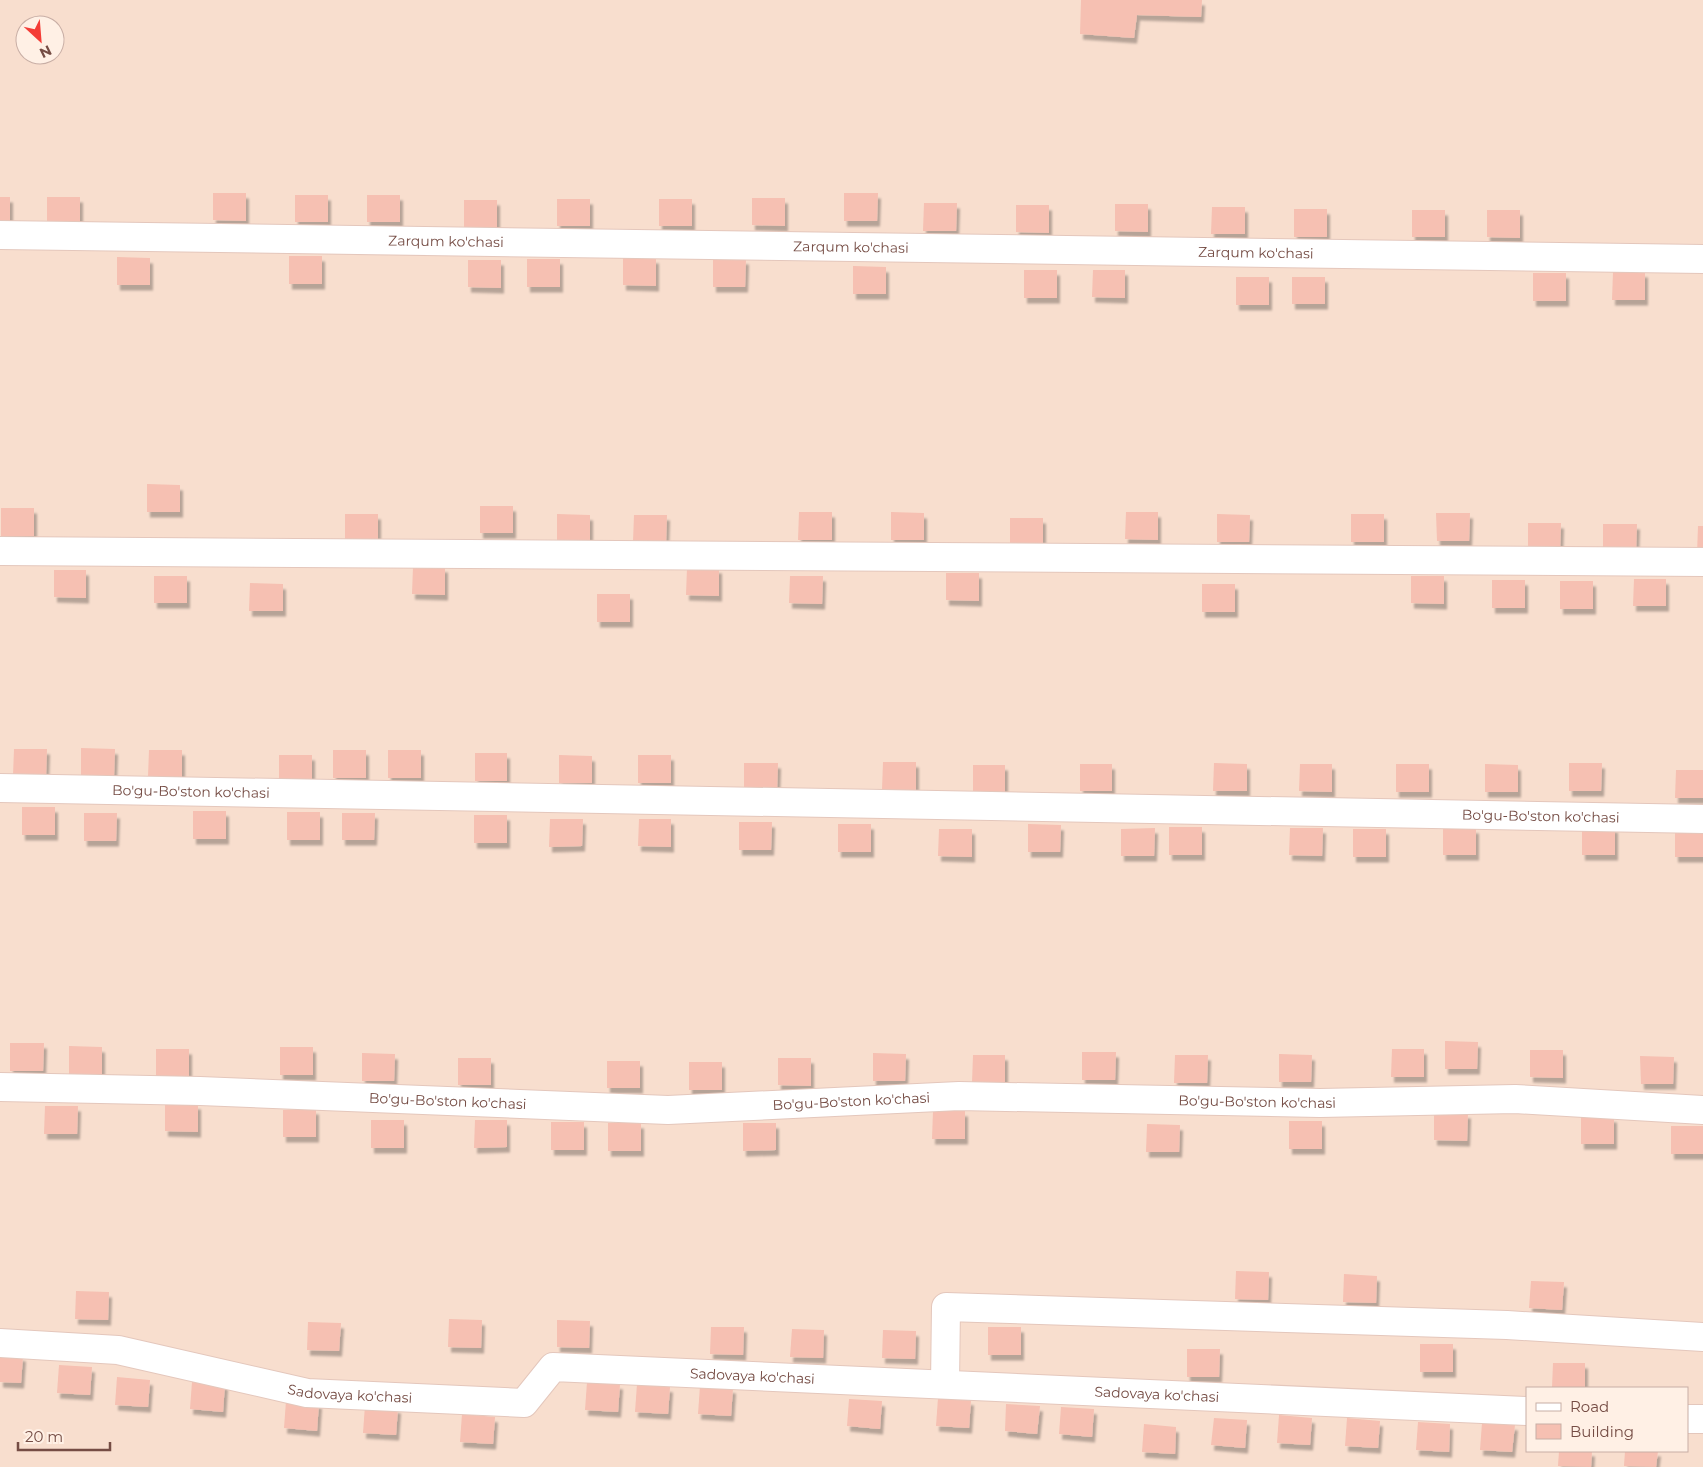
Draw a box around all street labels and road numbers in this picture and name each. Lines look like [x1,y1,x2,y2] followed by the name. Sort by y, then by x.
[388,231,504,251] street label: Zarqum ko'chasi
[793,237,909,257] street label: Zarqum ko'chasi
[1198,243,1314,263] street label: Zarqum ko'chasi
[112,781,270,802] street label: Bo'gu-Bo'ston ko'chasi
[1462,806,1620,826] street label: Bo'gu-Bo'ston ko'chasi
[772,1088,931,1114] street label: Bo'gu-Bo'ston ko'chasi
[369,1089,527,1113] street label: Bo'gu-Bo'ston ko'chasi
[1178,1091,1336,1112] street label: Bo'gu-Bo'ston ko'chasi
[689,1364,815,1388] street label: Sadovaya ko'chasi
[286,1380,413,1407] street label: Sadovaya ko'chasi
[1094,1382,1220,1406] street label: Sadovaya ko'chasi

